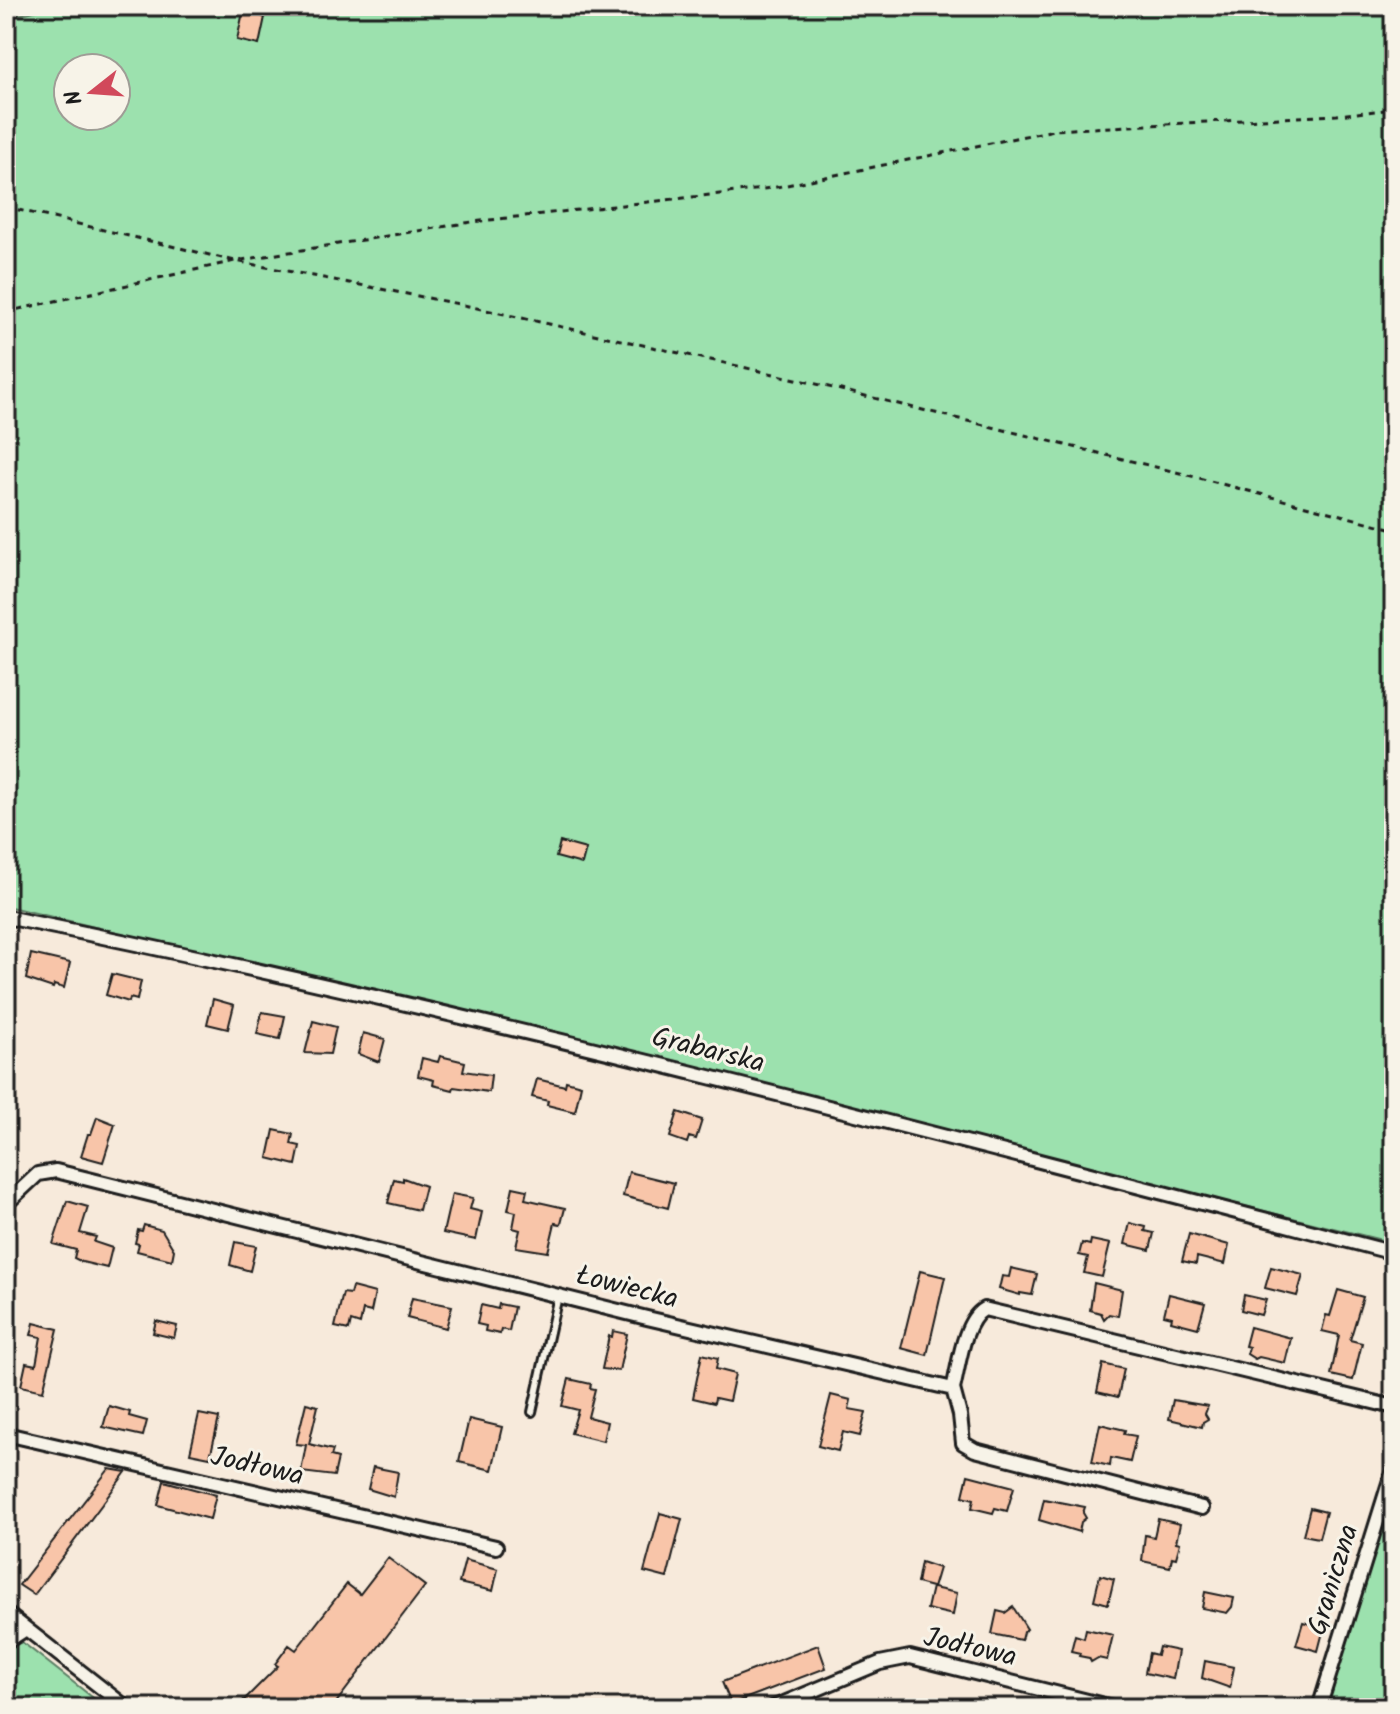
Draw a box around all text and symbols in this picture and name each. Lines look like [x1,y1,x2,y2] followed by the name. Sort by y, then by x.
[52,52,132,132] north arrow
[56,85,94,109] text: N
[647,1015,769,1087] street label: Grabarska
[571,1254,683,1322] street label: Łowiecka
[206,1434,308,1500] street label: Jodłowa
[1296,1519,1372,1641] street label: Graniczna
[919,1615,1021,1681] street label: Jodłowa

